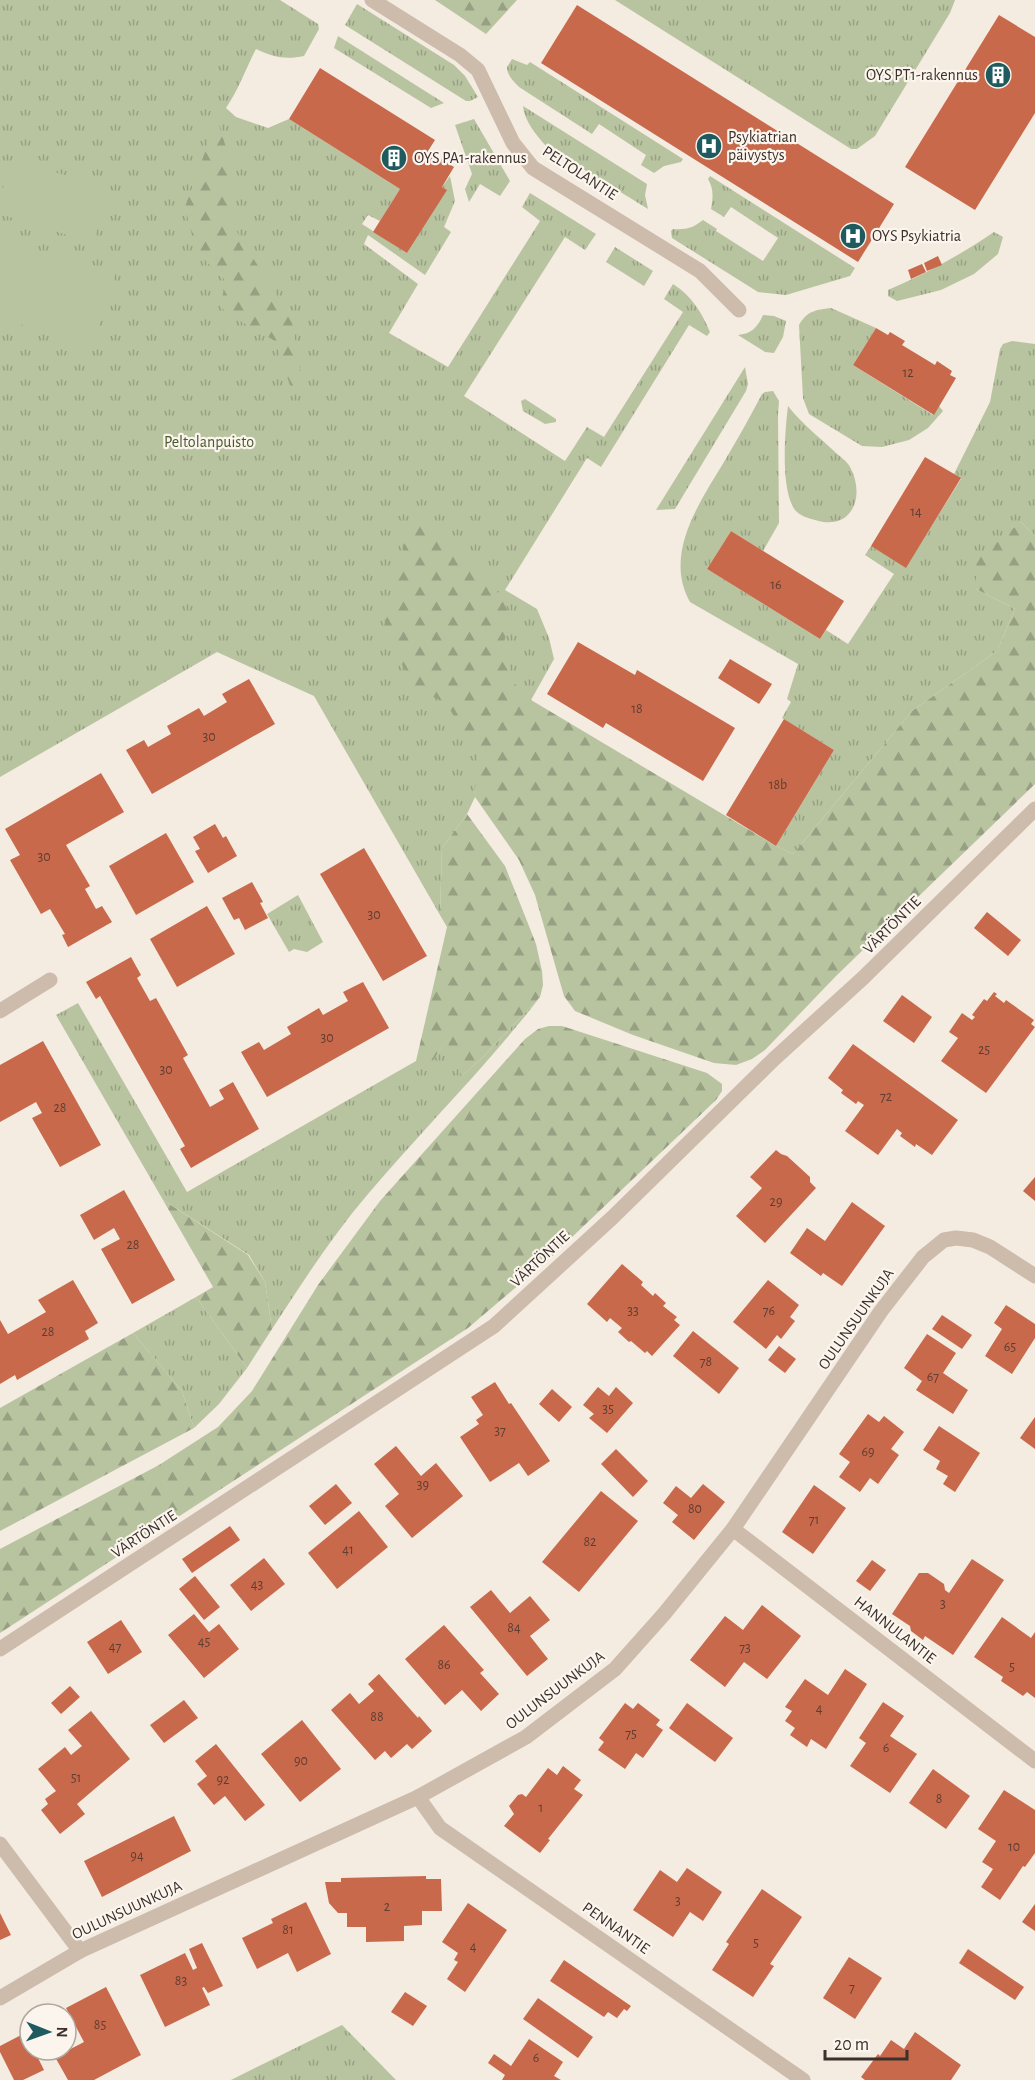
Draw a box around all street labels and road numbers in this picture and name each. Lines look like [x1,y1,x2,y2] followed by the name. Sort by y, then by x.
[540,143,621,203] street label: PELTOLANTIE
[859,892,924,957] street label: VÄRTÖNTIE
[506,1226,573,1290] street label: VÄRTÖNTIE
[815,1266,897,1372] street label: OULUNSUUNKUJA
[107,1505,180,1561] street label: VÄRTÖNTIE
[851,1593,939,1667] street label: HANNULANTIE
[503,1648,607,1732] street label: OULUNSUUNKUJA
[70,1878,184,1942] street label: OULUNSUUNKUJA
[580,1899,653,1957] street label: PENNANTIE

